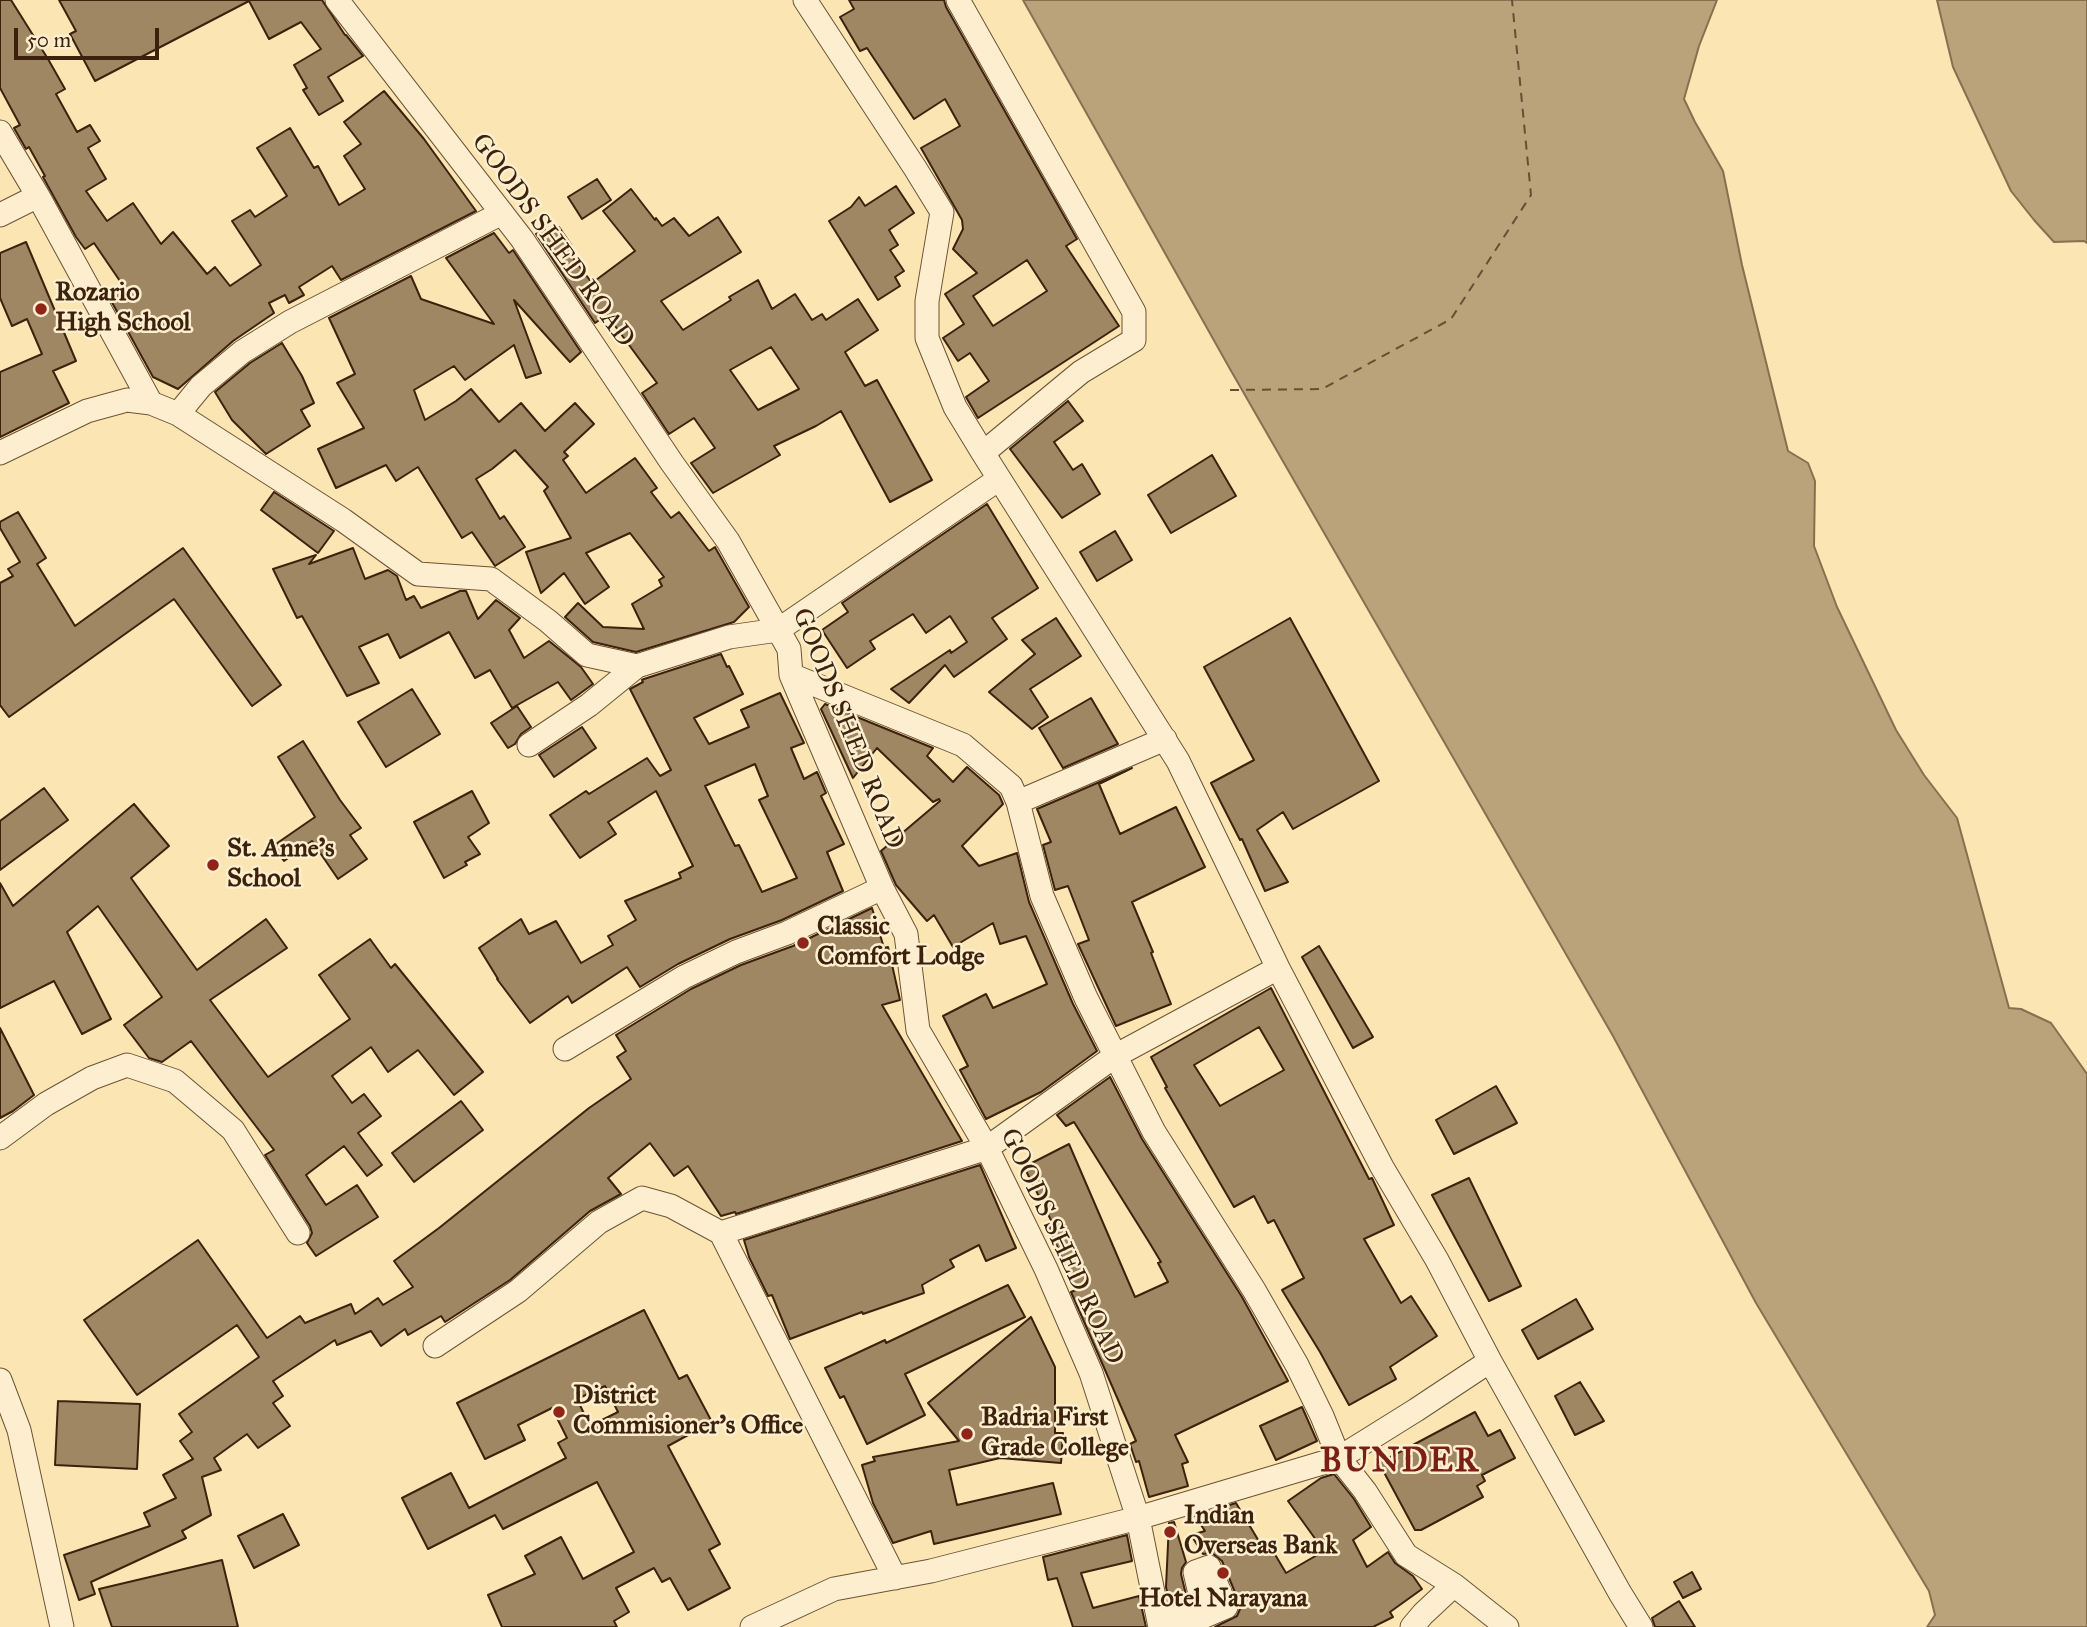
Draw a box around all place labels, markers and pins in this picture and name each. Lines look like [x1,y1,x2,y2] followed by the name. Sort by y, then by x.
[55,278,191,340] place label: Rozario High School
[33,301,49,317] marker: Rozario High School
[227,834,334,896] place label: St. Anne's School
[205,857,221,873] marker: St. Anne's School
[817,912,985,974] place label: Classic Comfort Lodge
[795,935,811,951] marker: Classic Comfort Lodge
[573,1381,803,1442] place label: District Commisioner's Office
[981,1403,1129,1464] place label: Badria First Grade College
[551,1404,567,1420] marker: District Commisioner's Office
[959,1426,975,1442] marker: Badria First Grade College
[1184,1501,1337,1562] place label: Indian Overseas Bank
[1162,1524,1178,1540] marker: Indian Overseas Bank
[1215,1565,1231,1581] marker: Hotel Narayana
[1138,1584,1308,1616] place label: Hotel Narayana

